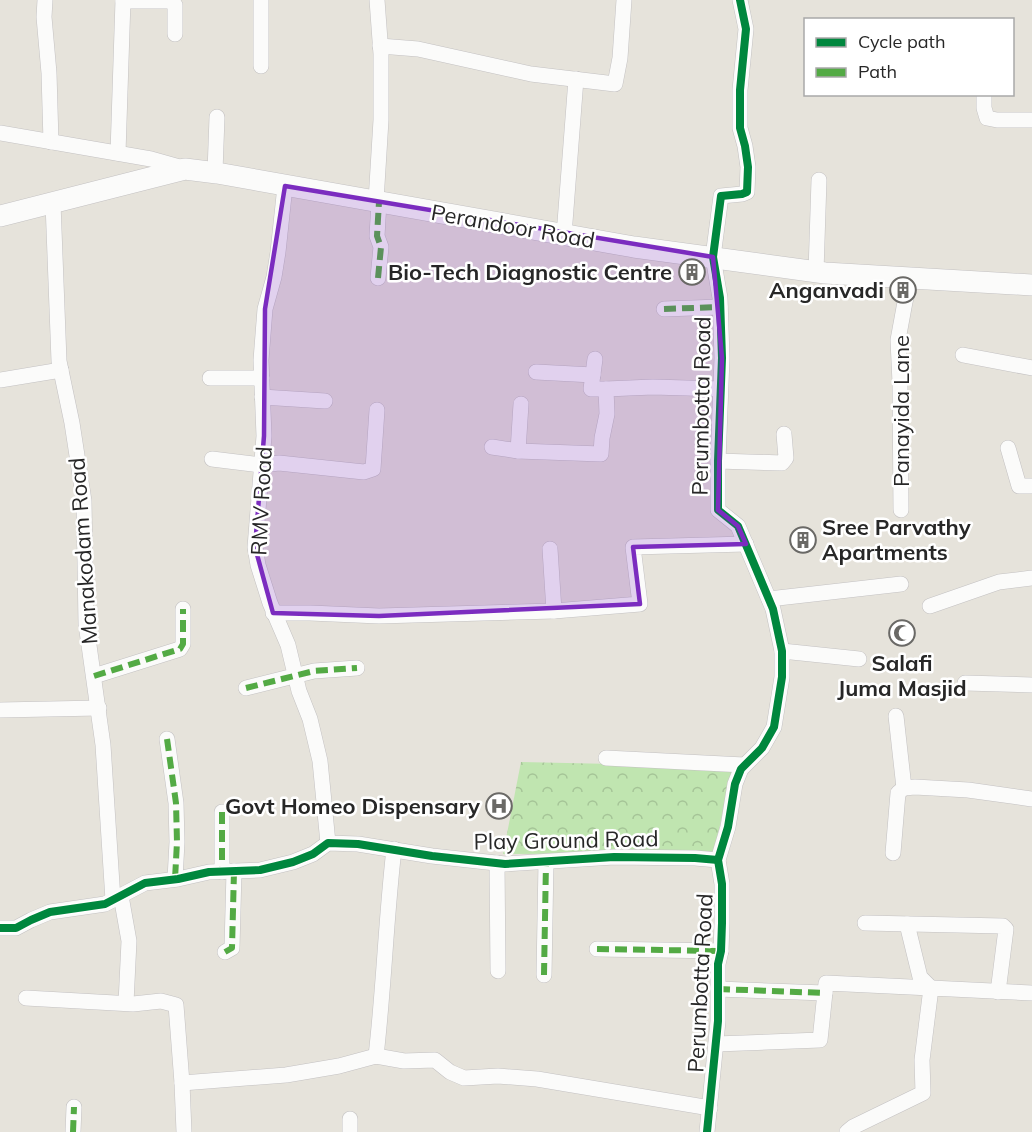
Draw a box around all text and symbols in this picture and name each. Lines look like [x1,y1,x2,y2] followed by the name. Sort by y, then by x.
[804,18,1014,96] legend
[858,30,945,53] text: Cycle path
[858,60,897,83] text: Path
[429,198,597,254] street label: Perandoor Road
[677,257,707,287] building icon: Bio-Tech Diagnostic Centre
[388,258,672,286] place label: Bio-Tech Diagnostic Centre
[888,275,918,305] building icon: Anganvadi
[769,276,884,304] place label: Anganvadi
[685,316,717,496] street label: Perumbotta Road
[887,335,915,487] street label: Panayida Lane
[244,446,278,556] street label: RMV Road
[63,457,103,645] street label: Manakodam Road
[822,513,971,566] place label: Sree Parvathy Apartments
[788,525,818,555] building icon: Sree Parvathy Apartments
[887,618,917,648] mosque icon: Salafi Juma Masjid
[837,649,967,702] place label: Salafi Juma Masjid
[484,791,514,821] hospital icon: Govt Homeo Dispensary
[225,792,480,820] place label: Govt Homeo Dispensary
[473,824,659,856] street label: Play Ground Road
[681,893,719,1073] street label: Perumbotta Road

